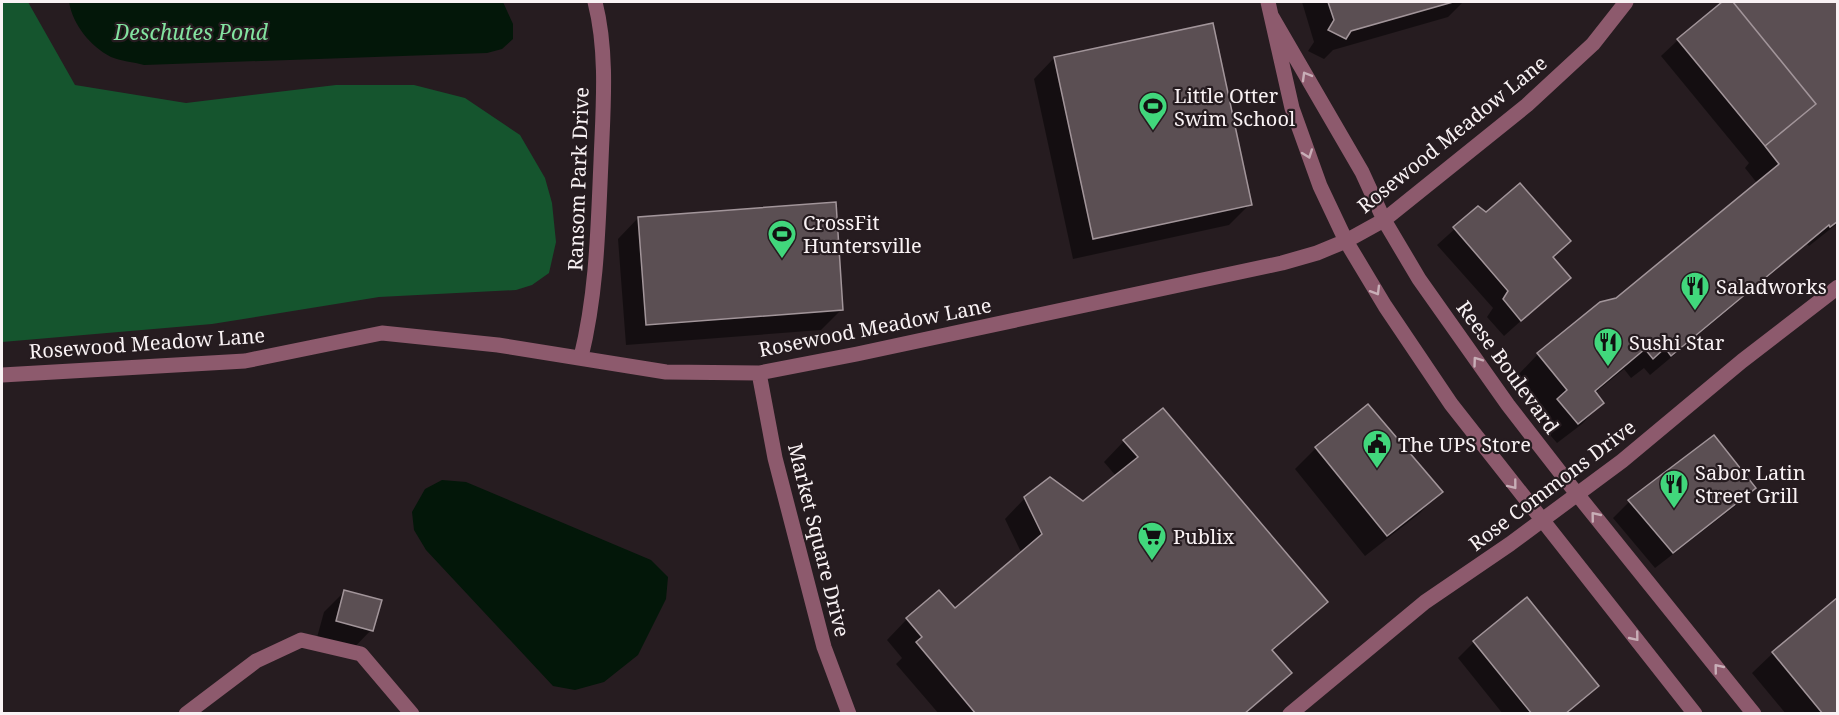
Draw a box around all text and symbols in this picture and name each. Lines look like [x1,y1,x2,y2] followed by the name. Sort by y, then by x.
[113,18,269,46] water label: Deschutes Pond
[1352,49,1552,219] street label: Rosewood Meadow Lane
[1302,72,1313,82] one-way arrow
[1174,82,1295,132] place label: Little Otter Swim School
[561,86,595,272] street label: Ransom Park Drive
[1137,90,1169,132] sports icon: Little Otter Swim School
[1301,148,1314,159] one-way arrow
[803,209,922,259] place label: CrossFit Huntersville
[766,218,798,260] sports icon: CrossFit Huntersville
[1679,270,1711,312] restaurant icon: Saladworks
[1716,273,1827,300] place label: Saladworks
[1369,285,1381,295] one-way arrow
[756,291,994,363] street label: Rosewood Meadow Lane
[1451,295,1565,439] street label: Reese Boulevard
[28,321,266,365] street label: Rosewood Meadow Lane
[1592,326,1624,368] restaurant icon: Sushi Star
[1629,329,1725,356] place label: Sushi Star
[1473,357,1484,368] one-way arrow
[1463,413,1641,557] street label: Rose Commons Drive
[1361,428,1393,470] public building icon: The UPS Store
[1398,431,1531,458] place label: The UPS Store
[782,440,856,640] street label: Market Square Drive
[1695,459,1806,509] place label: Sabor Latin Street Grill
[1658,468,1690,510] restaurant icon: Sabor Latin Street Grill
[1506,478,1517,489] one-way arrow
[1591,512,1602,523] one-way arrow
[1136,520,1168,562] supermarket icon: Publix
[1173,523,1235,550] place label: Publix
[1628,630,1639,641] one-way arrow
[1714,664,1725,675] one-way arrow

